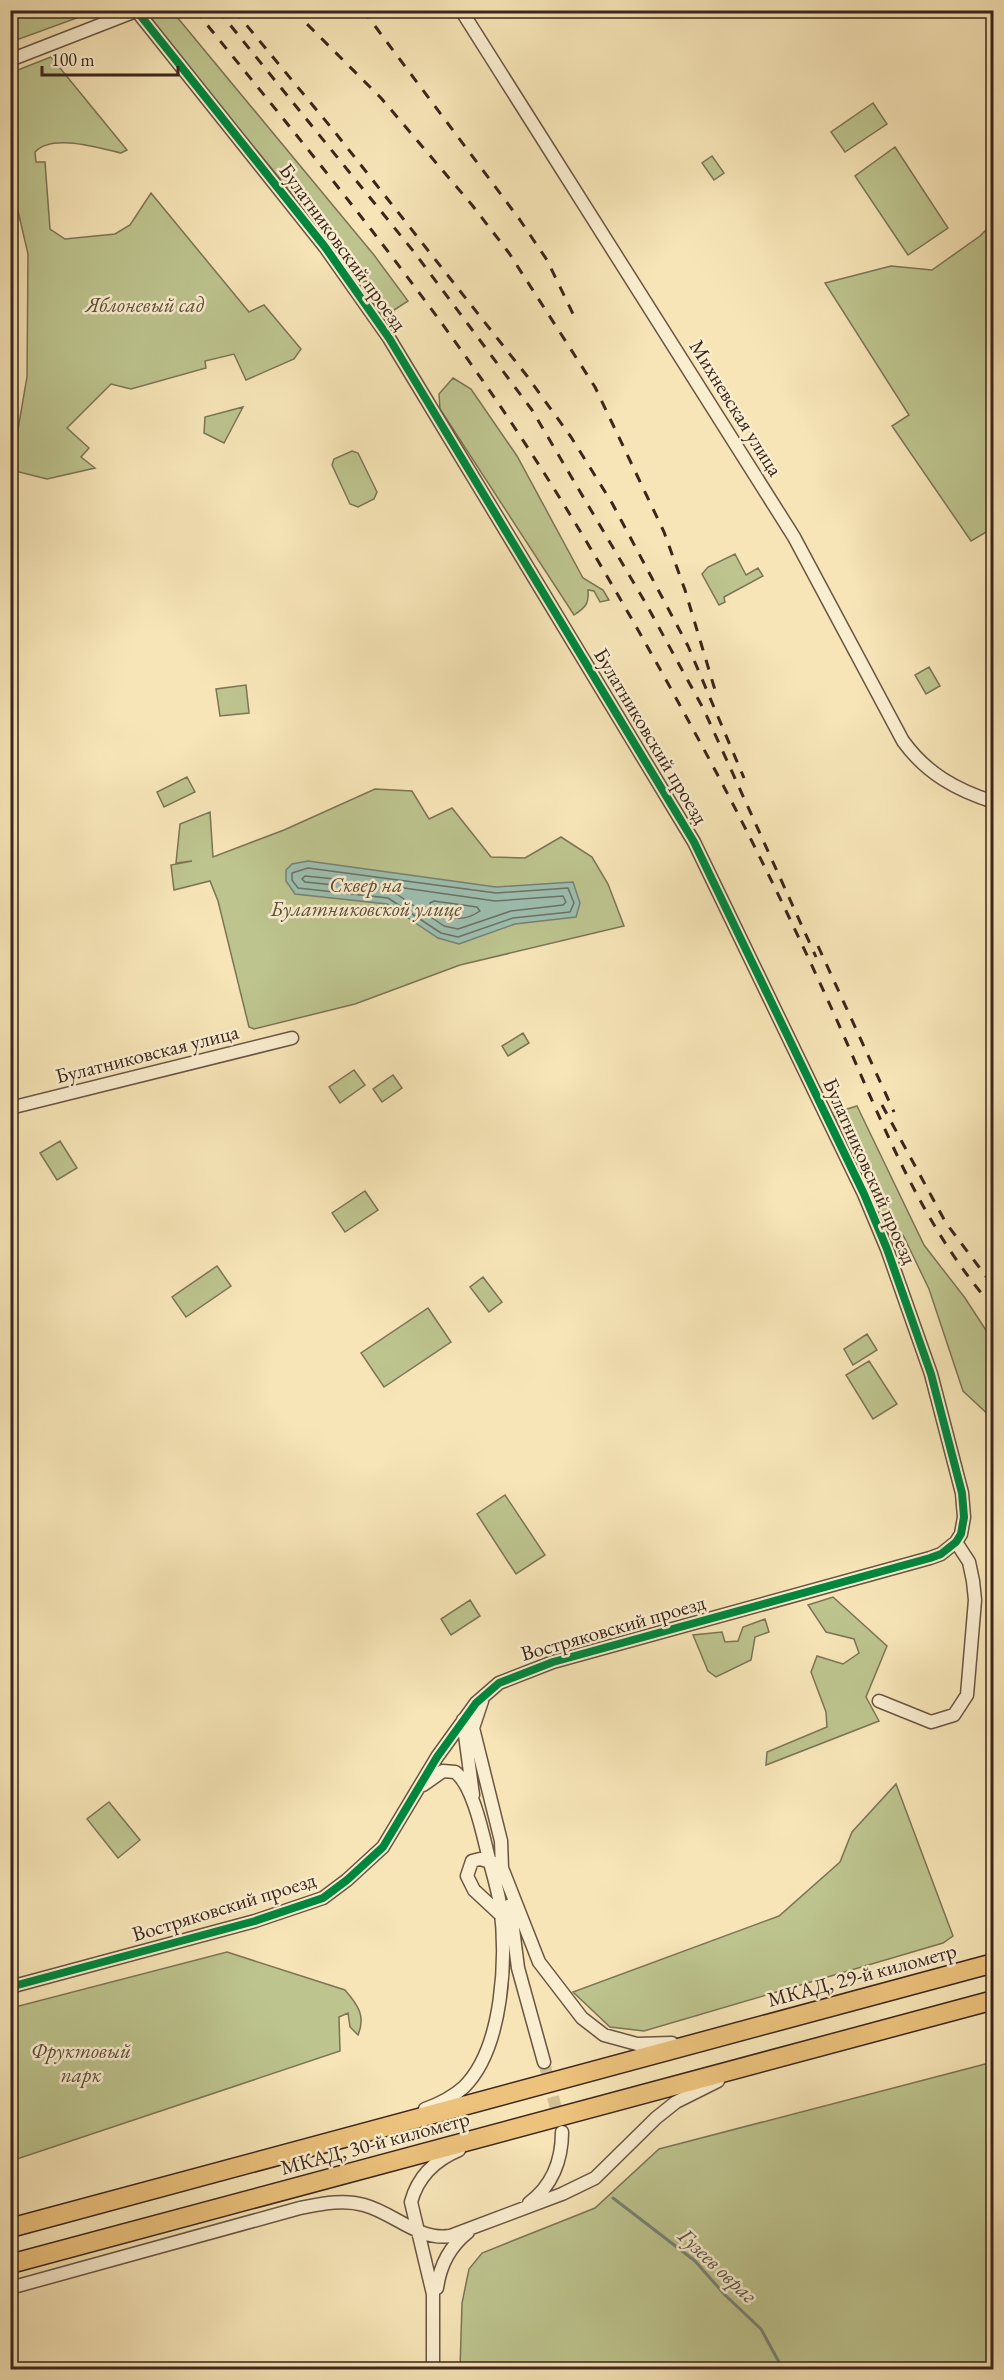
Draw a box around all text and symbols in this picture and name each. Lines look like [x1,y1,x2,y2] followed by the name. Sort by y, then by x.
[42,39,178,77] scale bar
[51,48,95,71] text: 100 m
[273,157,414,336] street label: Булатниковский проезд
[84,291,205,318] park label: Яблоневый сад
[684,334,790,482] street label: Михневская улица
[588,643,715,829] street label: Булатниковский проезд
[270,871,462,922] park label: Сквер на Булатниковской улице
[52,1018,242,1089] street label: Булатниковская улица
[817,1073,924,1268] street label: Булатниковский проезд
[517,1588,709,1667] street label: Востряковский проезд
[129,1866,319,1947] street label: Востряковский проезд
[764,1936,959,2013] street label: МКАД, 29-й километр
[31,2037,131,2088] park label: Фруктовый парк
[277,2104,472,2181] street label: МКАД, 30-й километр
[671,2221,763,2309] water label: Гузеев овраг

